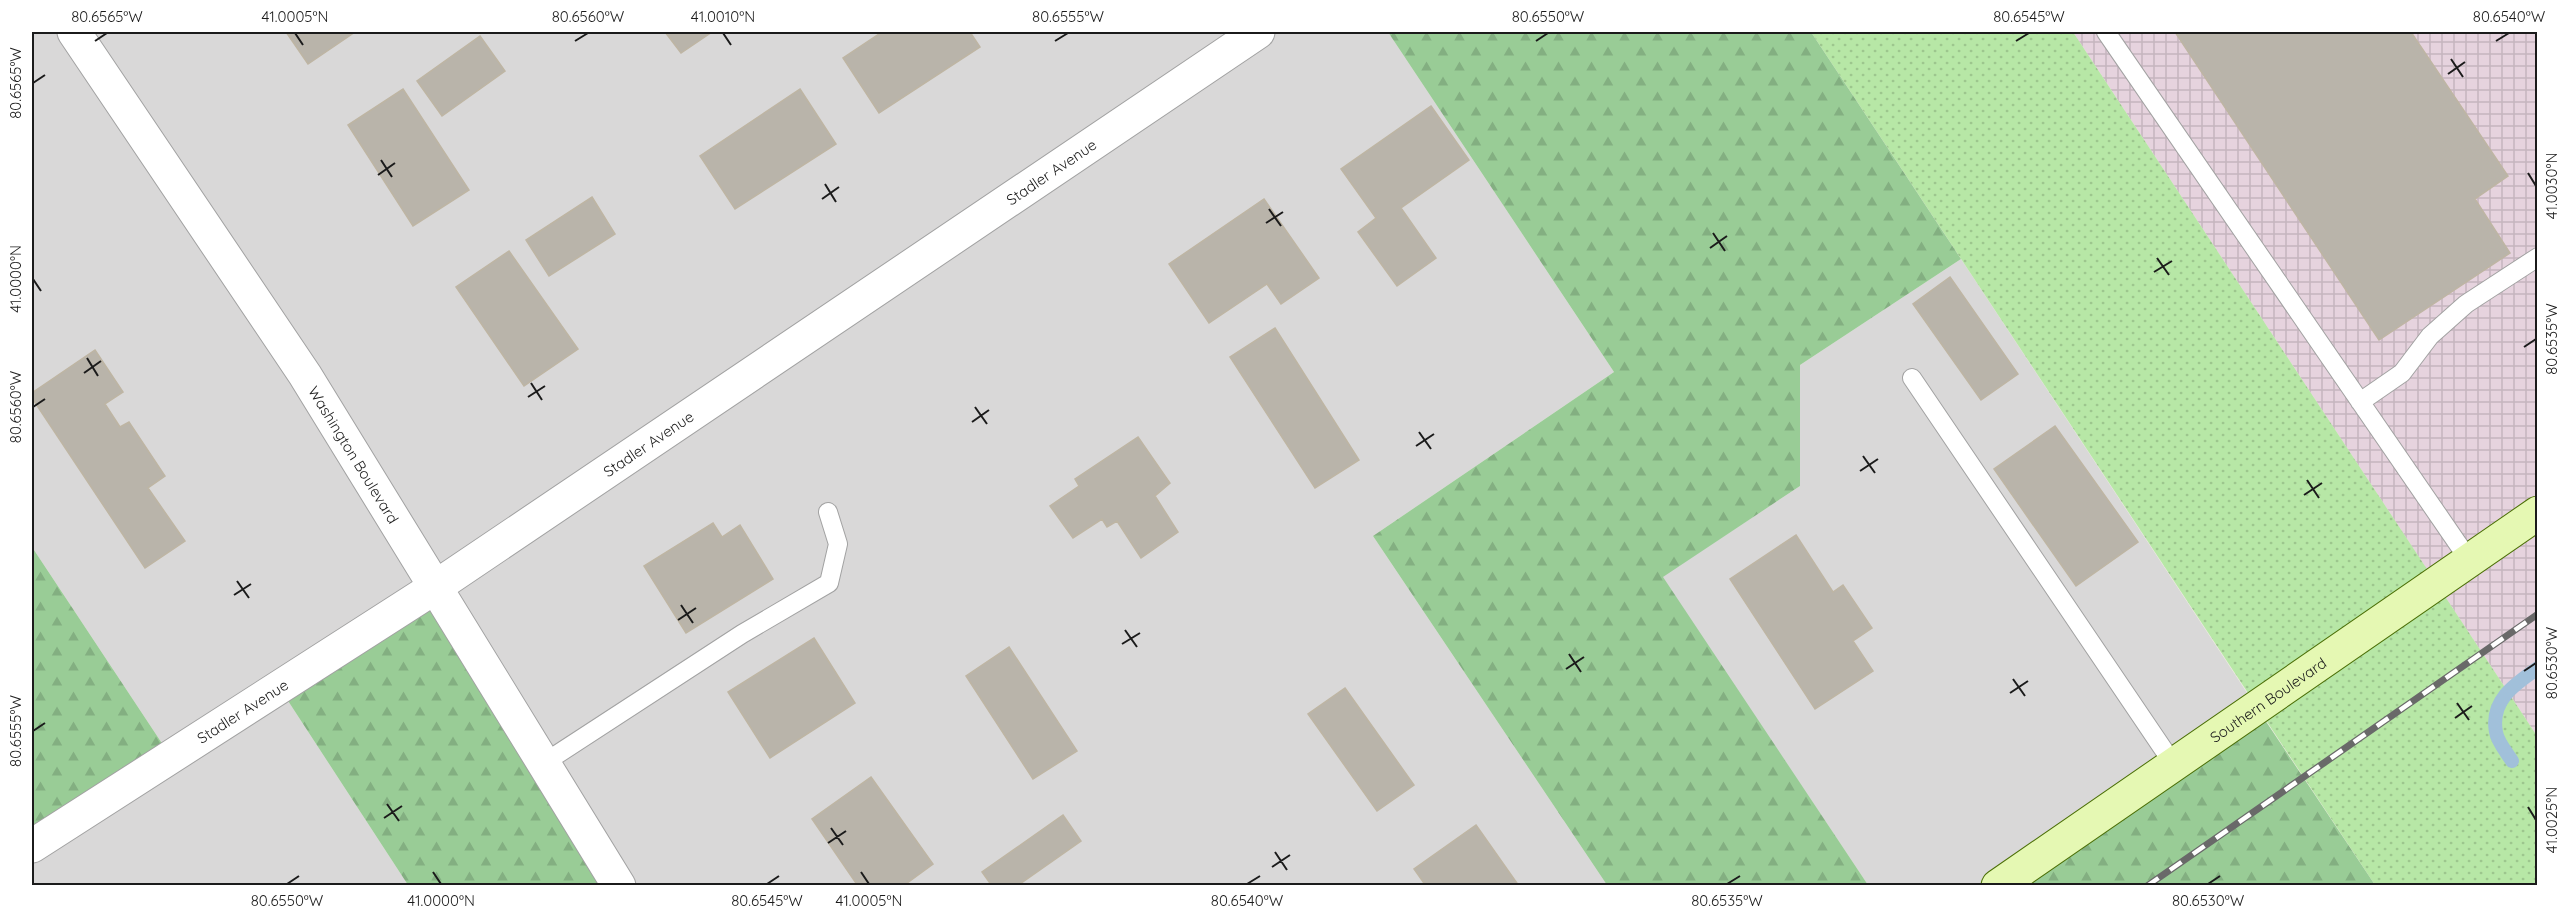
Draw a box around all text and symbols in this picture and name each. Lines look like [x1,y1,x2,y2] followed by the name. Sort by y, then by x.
[71,7,143,26] text: 80.6565°W
[262,7,328,26] text: 41.0005°N
[552,7,625,26] text: 80.6560°W
[691,7,755,26] text: 41.0010°N
[1032,7,1104,26] text: 80.6555°W
[1512,7,1585,26] text: 80.6550°W
[1993,7,2065,26] text: 80.6545°W
[2473,7,2546,26] text: 80.6540°W
[6,47,25,119] text: 80.6565°W
[1002,134,1100,209] street label: Stadler Avenue
[2542,153,2561,219] text: 41.0030°N
[6,245,25,313] text: 41.0000°N
[2542,303,2561,375] text: 80.6535°W
[6,370,25,443] text: 80.6560°W
[305,382,403,527] street label: Washington Boulevard
[599,406,697,481] street label: Stadler Avenue
[2542,626,2561,699] text: 80.6530°W
[2206,653,2330,746] street label: Southern Boulevard
[193,675,292,747] street label: Stadler Avenue
[6,695,25,767] text: 80.6555°W
[2542,787,2561,853] text: 41.0025°N
[251,891,324,910] text: 80.6550°W
[407,891,475,910] text: 41.0000°N
[731,891,803,910] text: 80.6545°W
[836,891,902,910] text: 41.0005°N
[1211,891,1284,910] text: 80.6540°W
[1691,891,1763,910] text: 80.6535°W
[2172,891,2245,910] text: 80.6530°W

